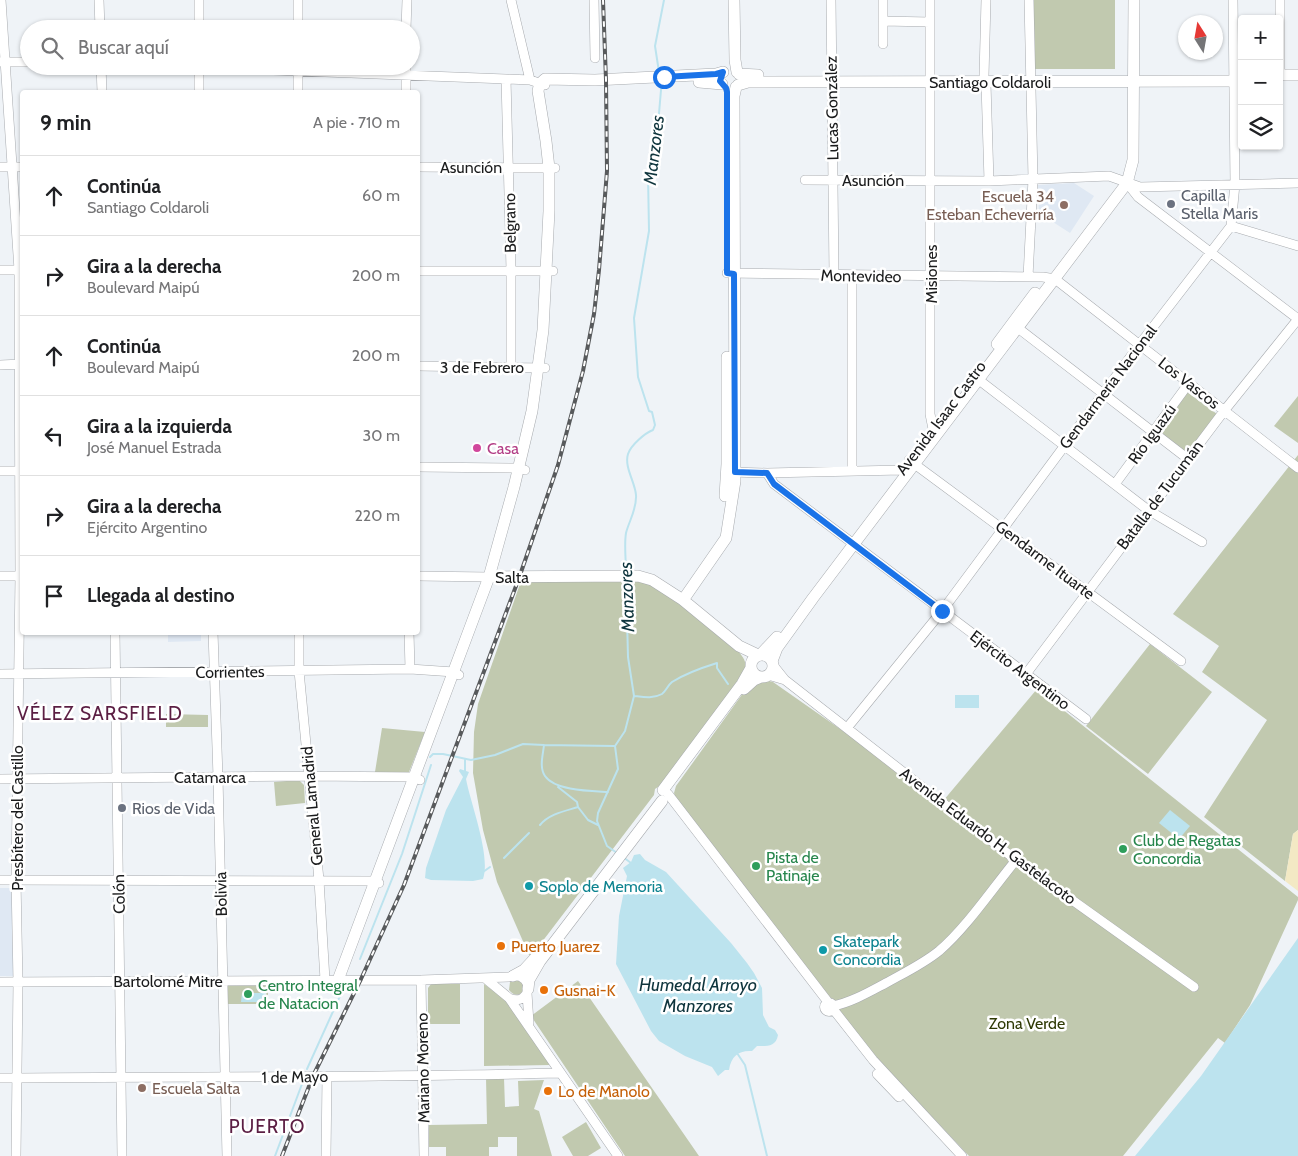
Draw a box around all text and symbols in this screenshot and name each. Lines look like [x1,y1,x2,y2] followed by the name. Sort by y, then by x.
[1178,15,1223,60] north arrow
[1238,15,1283,150] map controls
[1238,15,1283,60] button: +
[20,20,420,75] search box
[38,34,66,62] icon: search
[78,36,169,59] text: Buscar aquí
[822,55,842,160] street label: Lucas González
[1238,60,1283,105] button: −
[653,66,676,89] route start
[929,73,1051,92] street label: Santiago Coldaroli
[1238,105,1283,150] button: layers
[40,110,91,135] text: 9 min
[313,113,400,132] text: A pie · 710 m
[639,114,669,187] water label: Manzores
[440,158,502,177] street label: Asunción
[842,171,904,190] street label: Asunción
[87,175,161,198] text: Continúa
[40,182,68,210] icon: ahead
[362,186,400,205] text: 60 m
[1181,186,1258,223] place label: Capilla Stella Maris
[926,187,1054,224] place label: Escuela 34 Esteban Echeverría
[500,193,520,253] street label: Belgrano
[87,198,209,217] text: Santiago Coldaroli
[1165,198,1177,210] marker: Capilla Stella Maris
[1058,199,1070,211] marker: Escuela 34 Esteban Echeverría
[922,244,941,303] street label: Misiones
[87,255,222,278] text: Gira a la derecha
[40,262,68,290] icon: right
[352,266,400,285] text: 200 m
[820,266,902,286] street label: Montevideo
[87,278,200,297] text: Boulevard Maipú
[1055,321,1161,453] street label: Gendarmería Nacional
[87,335,161,358] text: Continúa
[40,342,68,370] icon: ahead
[352,346,400,365] text: 200 m
[1154,353,1224,413] street label: Los Vascos
[892,357,990,479] street label: Avenida Isaac Castro
[87,358,200,377] text: Boulevard Maipú
[440,358,524,377] street label: 3 de Febrero
[1124,400,1180,468] street label: Río Iguazú
[87,415,232,438] text: Gira a la izquierda
[40,422,68,450] icon: left
[363,426,400,445] text: 30 m
[1113,437,1207,553] street label: Batalla de Tucumán
[87,438,222,457] text: José Manuel Estrada
[487,439,519,458] place label: Casa
[471,442,483,454] marker: Casa
[87,495,222,518] text: Gira a la derecha
[40,502,68,530] icon: right
[354,506,400,525] text: 220 m
[992,517,1098,603] street label: Gendarme Ituarte
[87,518,207,537] text: Ejército Argentino
[615,562,639,633] water label: Manzores
[495,568,529,587] street label: Salta
[40,582,68,610] icon: arrive
[87,584,234,607] text: Llegada al destino
[931,600,954,623] route end
[966,626,1074,714] street label: Ejército Argentino
[195,662,265,682] street label: Corrientes
[17,701,183,725] district label: VÉLEZ SARSFIELD
[8,745,27,891] street label: Presbítero del Castillo
[297,746,327,866] street label: General Lamadrid
[896,764,1080,909] street label: Avenida Eduardo H. Gastelacoto
[174,768,246,787] street label: Catamarca
[132,799,215,818] place label: Rios de Vida
[116,802,128,814] marker: Rios de Vida
[1133,831,1241,868] place label: Club de Regatas Concordia
[1117,843,1129,855] marker: Club de Regatas Concordia
[766,848,819,885] place label: Pista de Patinaje
[750,860,762,872] marker: Pista de Patinaje
[211,871,231,916] street label: Bolivia
[109,874,129,914] street label: Colón
[539,877,663,896] place label: Soplo de Memoria
[523,880,535,892] marker: Soplo de Memoria
[833,932,901,969] place label: Skatepark Concordia
[511,937,600,956] place label: Puerto Juarez
[495,940,507,952] marker: Puerto Juarez
[817,944,829,956] marker: Skatepark Concordia
[113,972,223,991] street label: Bartolomé Mitre
[639,974,757,1017] water label: Humedal Arroyo Manzores
[258,976,358,1013] place label: Centro Integral de Natacion
[554,981,616,1000] place label: Gusnai-K
[538,984,550,996] marker: Gusnai-K
[242,988,254,1000] marker: Centro Integral de Natacion
[413,1012,433,1123] street label: Mariano Moreno
[989,1014,1065,1033] park label: Zona Verde
[262,1067,329,1087] street label: 1 de Mayo
[152,1079,240,1098] place label: Escuela Salta
[136,1082,148,1094] marker: Escuela Salta
[558,1082,650,1101] place label: Lo de Manolo
[542,1085,554,1097] marker: Lo de Manolo
[229,1115,305,1138] district label: PUERTO

